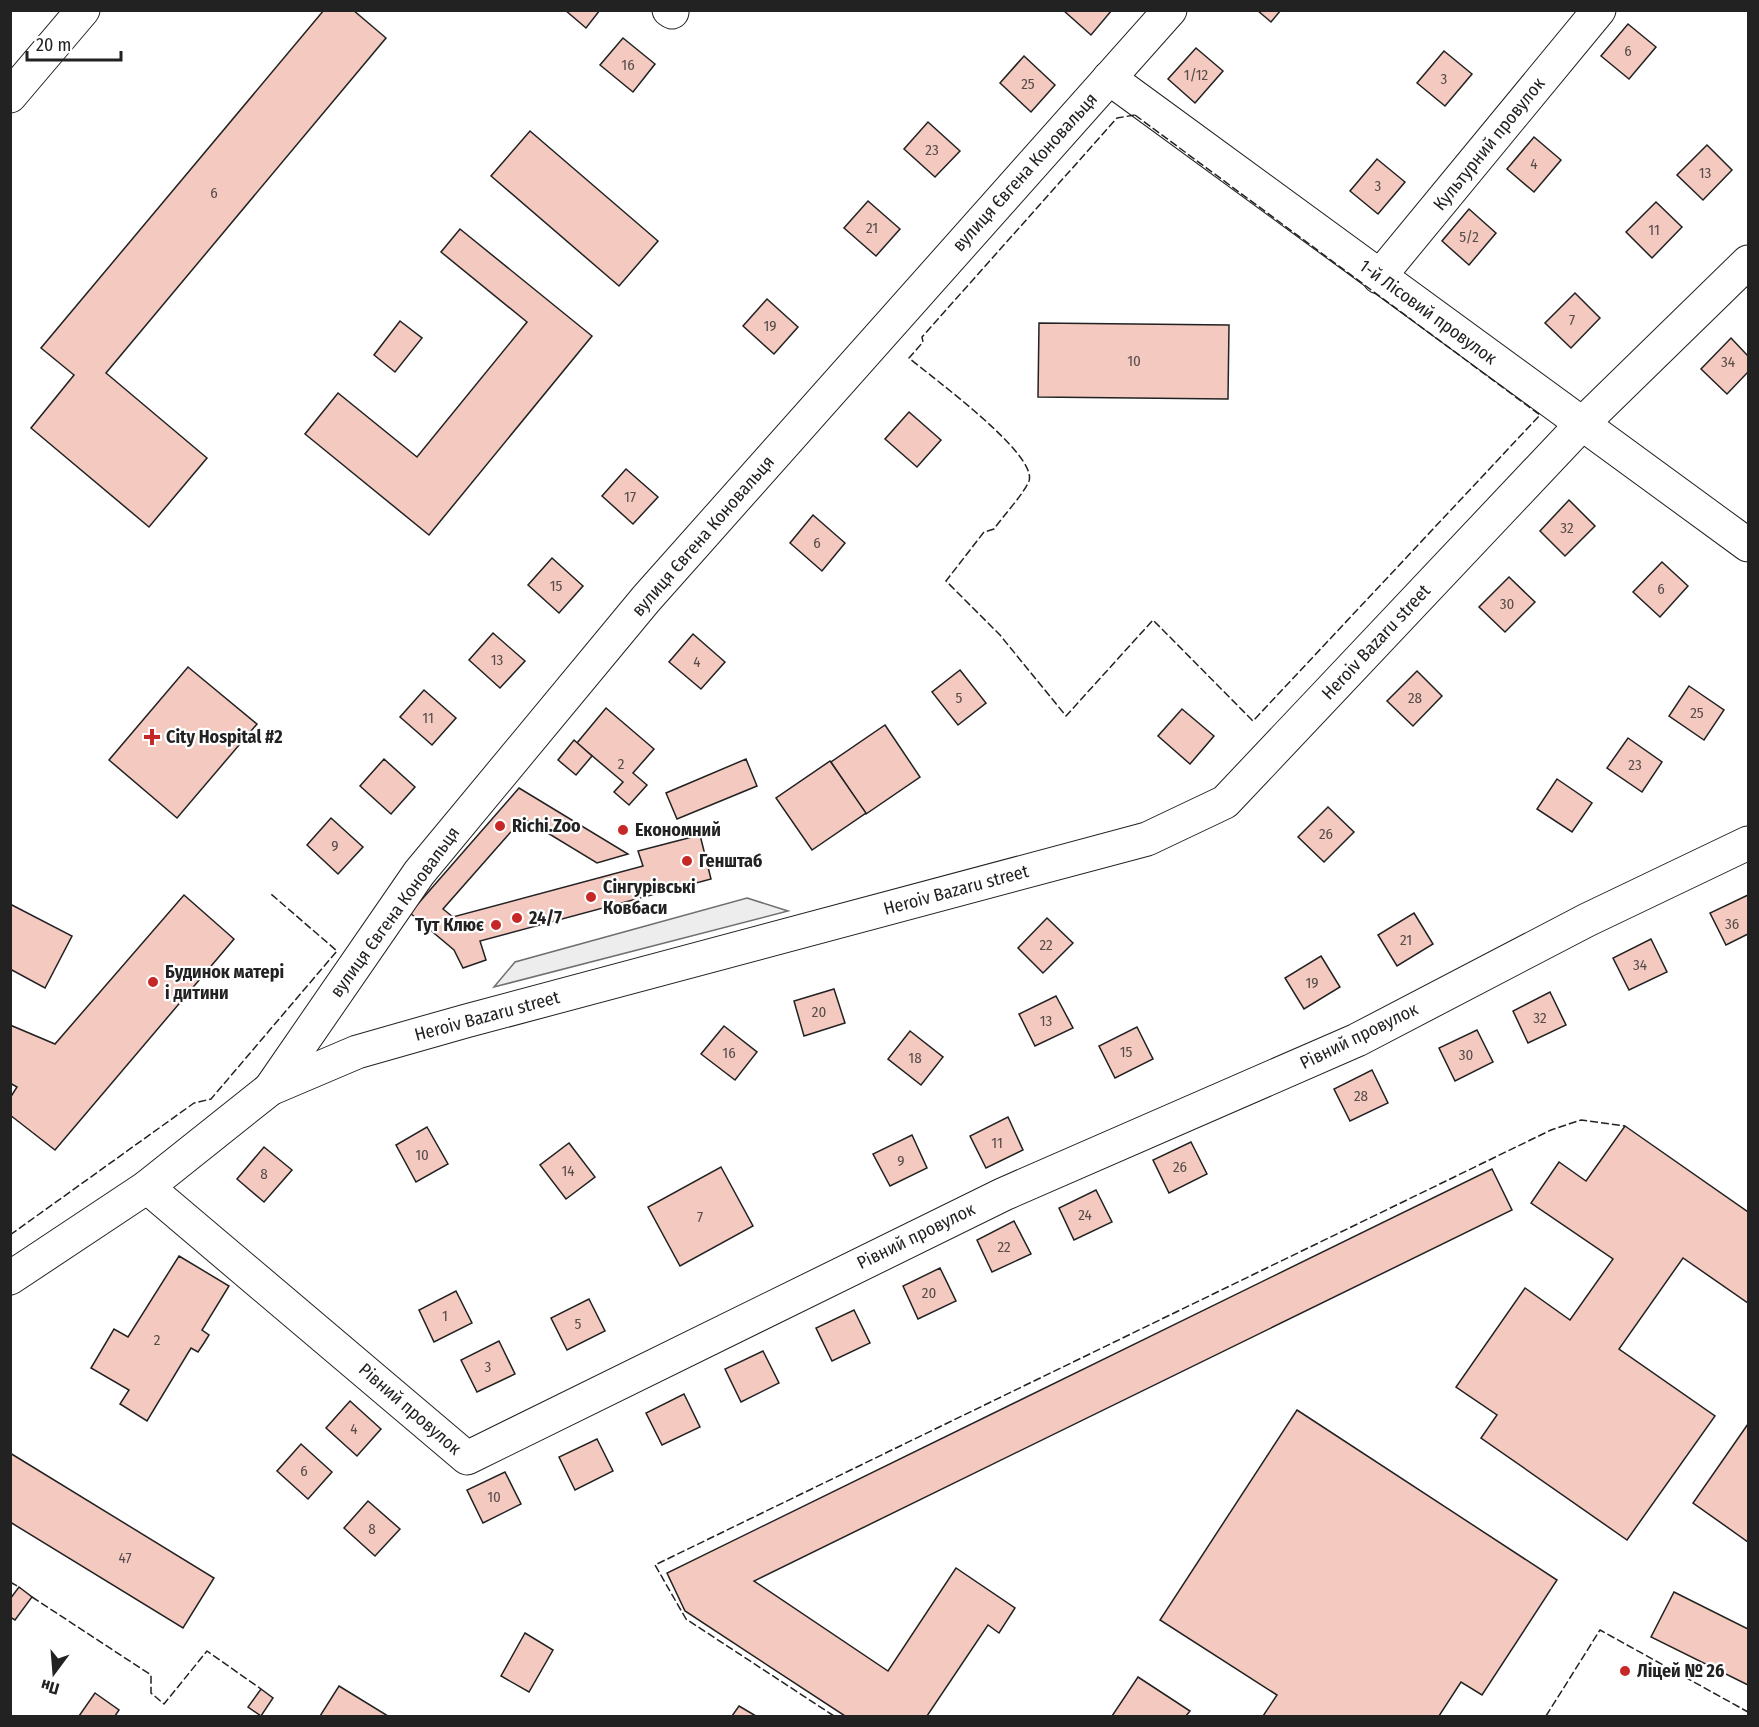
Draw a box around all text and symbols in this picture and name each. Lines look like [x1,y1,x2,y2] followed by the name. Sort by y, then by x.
[27,24,122,62] scale bar
[36,34,71,56] text: 20 m
[1624,42,1632,60] house number: 6
[621,56,635,74] house number: 16
[1184,66,1209,84] house number: 1/12
[1441,70,1448,88] house number: 3
[1429,73,1550,215] street label: Культурний провулок
[1021,75,1035,93] house number: 25
[948,88,1102,256] street label: вулиця Євгена Коновальця
[925,141,939,159] house number: 23
[1530,155,1538,173] house number: 4
[1699,164,1712,182] house number: 13
[1375,177,1382,195] house number: 3
[210,184,218,202] house number: 6
[866,219,878,237] house number: 21
[1648,221,1660,239] house number: 11
[1459,228,1479,246] house number: 5/2
[1355,255,1501,370] street label: 1-й Лісовий провулок
[1569,311,1575,329] house number: 7
[763,317,777,335] house number: 19
[1127,352,1141,370] house number: 10
[1721,353,1735,371] house number: 34
[627,451,779,621] street label: вулиця Євгена Коновальця
[624,488,636,506] house number: 17
[1560,519,1574,537] house number: 32
[813,534,821,552] house number: 6
[550,577,562,595] house number: 15
[1317,580,1435,704] street label: Heroiv Bazaru street
[1657,580,1665,598] house number: 6
[1500,595,1514,613] house number: 30
[491,651,504,669] house number: 13
[693,653,701,671] house number: 4
[956,689,963,707] house number: 5
[1408,689,1422,707] house number: 28
[1690,704,1704,722] house number: 25
[422,709,434,727] house number: 11
[166,726,282,748] place label: City Hospital #2
[143,728,161,746] marker: City Hospital #2
[618,755,625,773] house number: 2
[1628,756,1642,774] house number: 23
[512,815,581,837] place label: Richi.Zoo
[493,819,507,833] marker: Richi.Zoo
[635,819,721,841] place label: Економний
[326,822,464,1002] street label: вулиця Євгена Коновальця
[616,823,630,837] marker: Економний
[1319,825,1333,843] house number: 26
[331,837,339,855] house number: 9
[699,850,762,872] place label: Генштаб
[680,854,694,868] marker: Генштаб
[881,860,1031,920] street label: Heroiv Bazaru street
[603,876,696,919] place label: Сінгурівські Ковбаси
[584,890,598,904] marker: Сінгурівські Ковбаси
[528,907,562,929] place label: 24/7
[510,911,524,925] marker: 24/7
[415,914,484,936] place label: Тут Клює
[1725,915,1739,933] house number: 36
[489,918,503,932] marker: Тут Клює
[1400,931,1412,949] house number: 21
[1039,936,1053,954] house number: 22
[1633,956,1647,974] house number: 34
[165,961,284,1004] place label: Будинок матері і дитини
[1305,974,1319,992] house number: 19
[146,975,160,989] marker: Будинок матері і дитини
[412,986,562,1046] street label: Heroiv Bazaru street
[1296,998,1422,1074] street label: Рівний провулок
[812,1003,826,1021] house number: 20
[1533,1009,1547,1027] house number: 32
[1040,1012,1053,1030] house number: 13
[1120,1043,1132,1061] house number: 15
[722,1044,736,1062] house number: 16
[1459,1046,1473,1064] house number: 30
[908,1049,922,1067] house number: 18
[1354,1087,1368,1105] house number: 28
[991,1134,1003,1152] house number: 11
[415,1146,429,1164] house number: 10
[897,1152,905,1170] house number: 9
[1173,1158,1187,1176] house number: 26
[561,1162,575,1180] house number: 14
[260,1165,268,1183] house number: 8
[853,1198,979,1274] street label: Рівний провулок
[1078,1206,1092,1224] house number: 24
[697,1208,703,1226] house number: 7
[997,1238,1011,1256] house number: 22
[922,1284,936,1302] house number: 20
[442,1307,448,1325] house number: 1
[575,1315,582,1333] house number: 5
[154,1331,161,1349] house number: 2
[485,1358,492,1376] house number: 3
[354,1359,466,1460] street label: Рівний провулок
[350,1420,358,1438] house number: 4
[300,1462,308,1480] house number: 6
[487,1488,501,1506] house number: 10
[368,1520,376,1538] house number: 8
[118,1549,132,1567] house number: 47
[24,1643,84,1703] north arrow
[1637,1660,1724,1682] place label: Ліцей № 26
[1618,1664,1632,1678] marker: Ліцей № 26
[39,1675,61,1699] text: Пн

